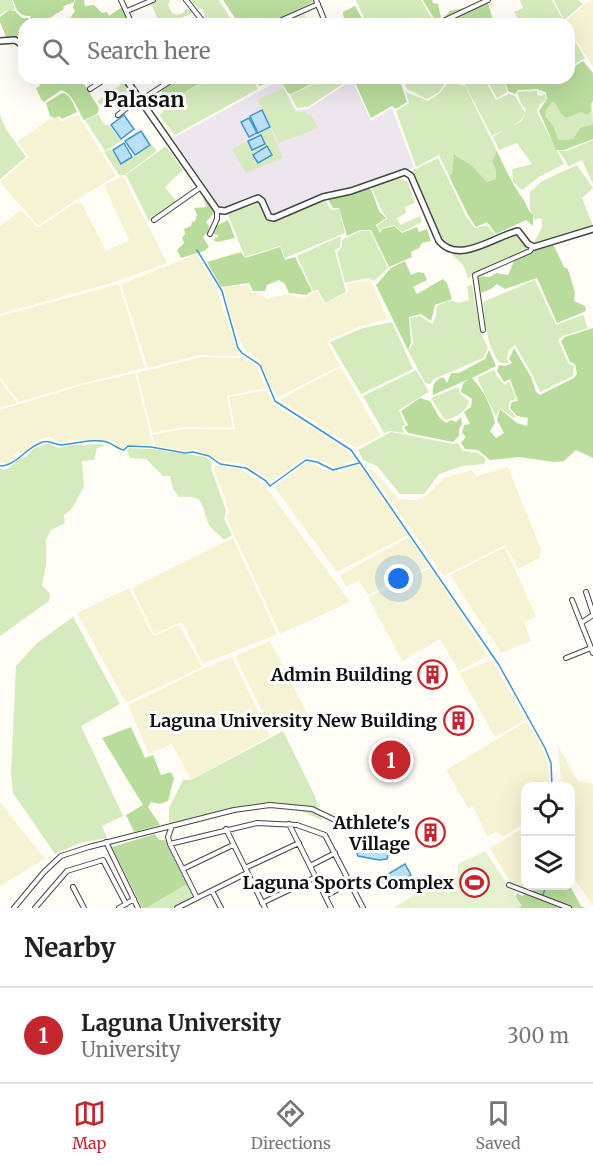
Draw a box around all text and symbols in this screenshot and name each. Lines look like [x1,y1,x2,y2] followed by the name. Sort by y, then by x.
[18,18,575,84] search box
[39,35,72,68] icon: search
[87,37,210,65] text: Search here
[104,86,184,113] district label: Palasan
[384,564,413,593] your location
[417,659,449,691] building icon: Admin Building
[270,663,412,686] place label: Admin Building
[442,705,474,737] building icon: Laguna University New Building
[149,709,437,732] place label: Laguna University New Building
[372,738,410,783] pin: 1
[521,782,575,890] map controls
[521,782,575,836] button: locate
[332,811,410,855] place label: Athlete's Village
[415,817,447,849] building icon: Athlete's Village
[521,836,575,890] button: layers
[459,867,491,899] sports icon: Laguna Sports Complex
[242,871,454,894] place label: Laguna Sports Complex
[24,931,116,964] text: Nearby
[81,1009,281,1037] text: Laguna University
[39,1023,48,1048] text: 1
[507,1023,569,1048] text: 300 m
[81,1037,181,1062] text: University
[72,1097,106,1153] tab: Map
[251,1097,331,1153] tab: Directions
[475,1097,521,1153] tab: Saved

